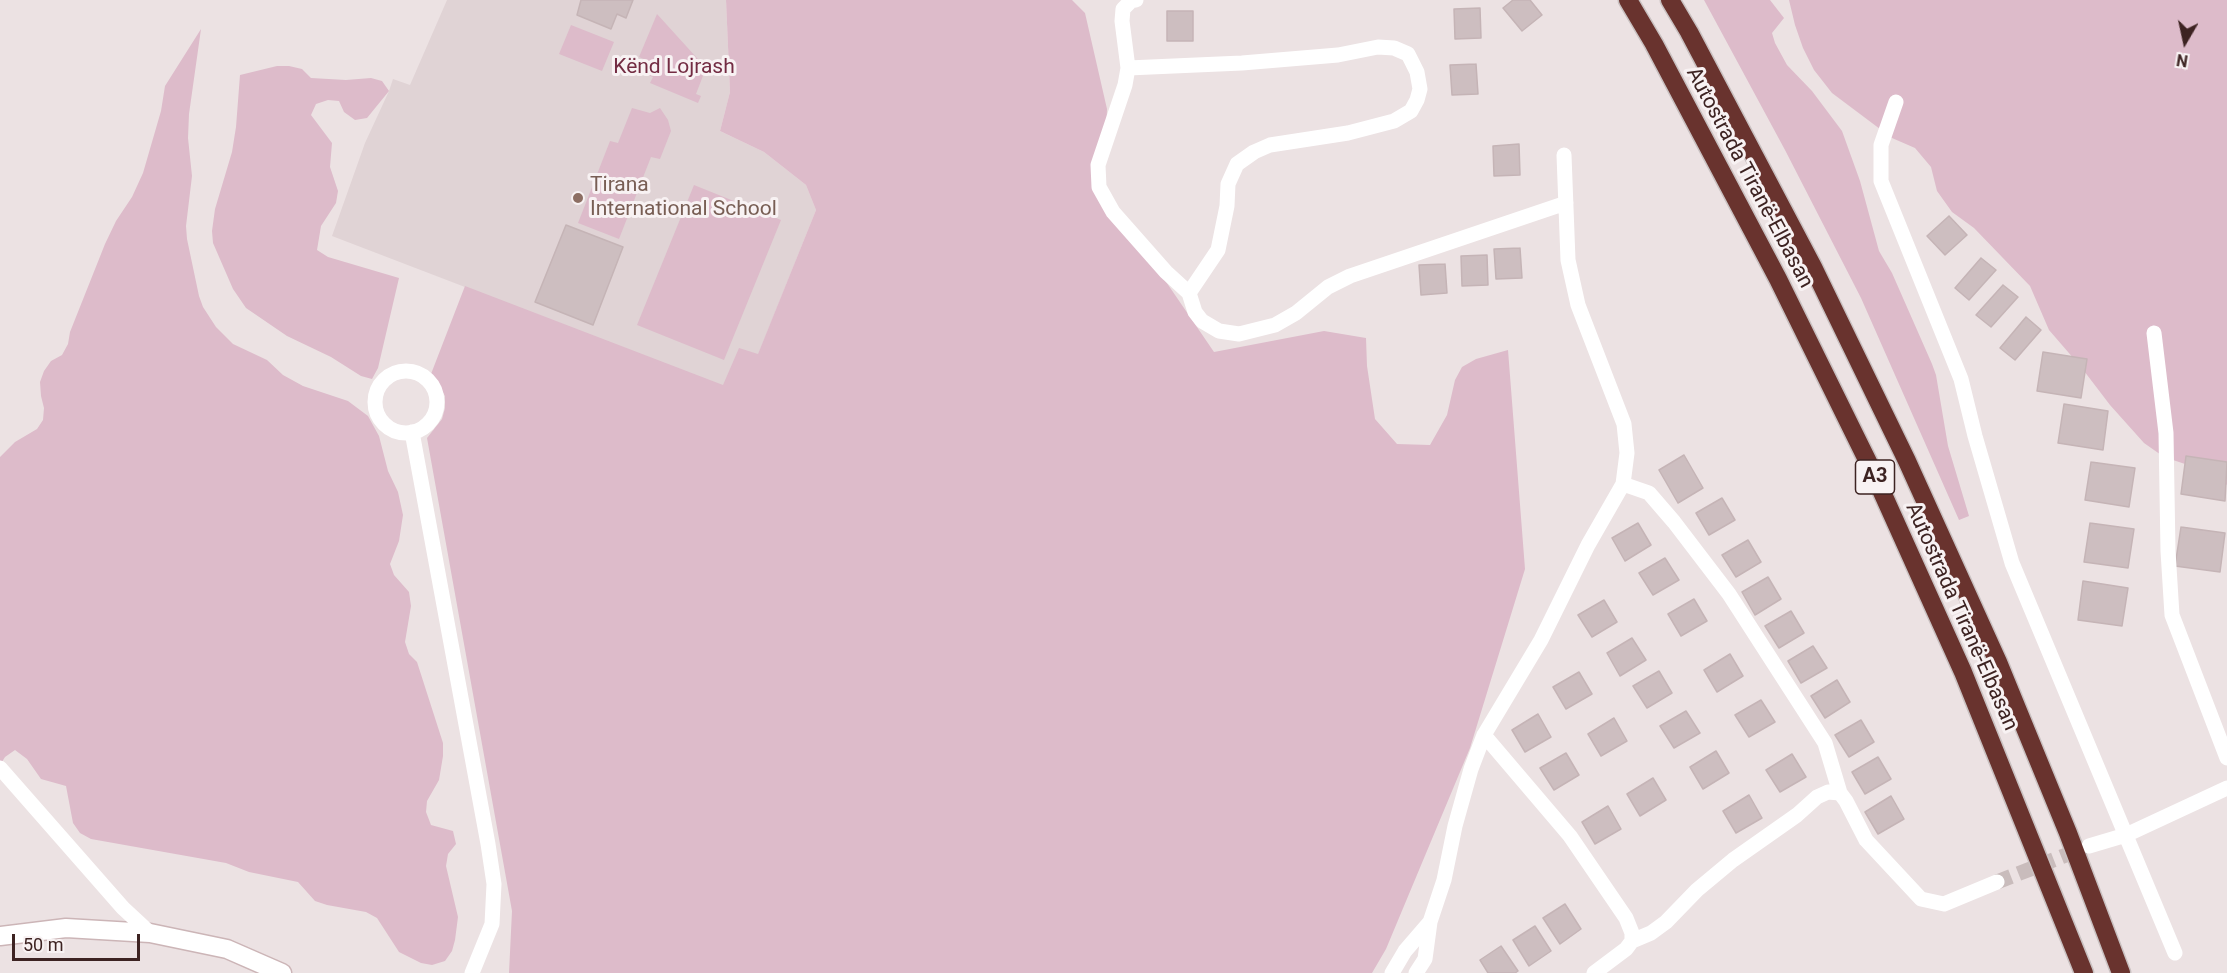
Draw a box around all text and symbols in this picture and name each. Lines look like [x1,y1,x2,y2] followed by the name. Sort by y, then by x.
[2155,12,2215,72] north arrow
[2175,50,2189,71] text: N
[613,55,735,81] park label: Kënd Lojrash
[1680,63,1818,293] street label: Autostrada Tiranë-Elbasan
[590,173,777,223] place label: Tirana International School
[571,191,585,205] marker: Tirana International School
[1856,460,1894,494] road number: A3
[1899,499,2023,735] street label: Autostrada Tiranë-Elbasan
[15,922,142,960] scale bar
[23,934,63,955] text: 50 m

